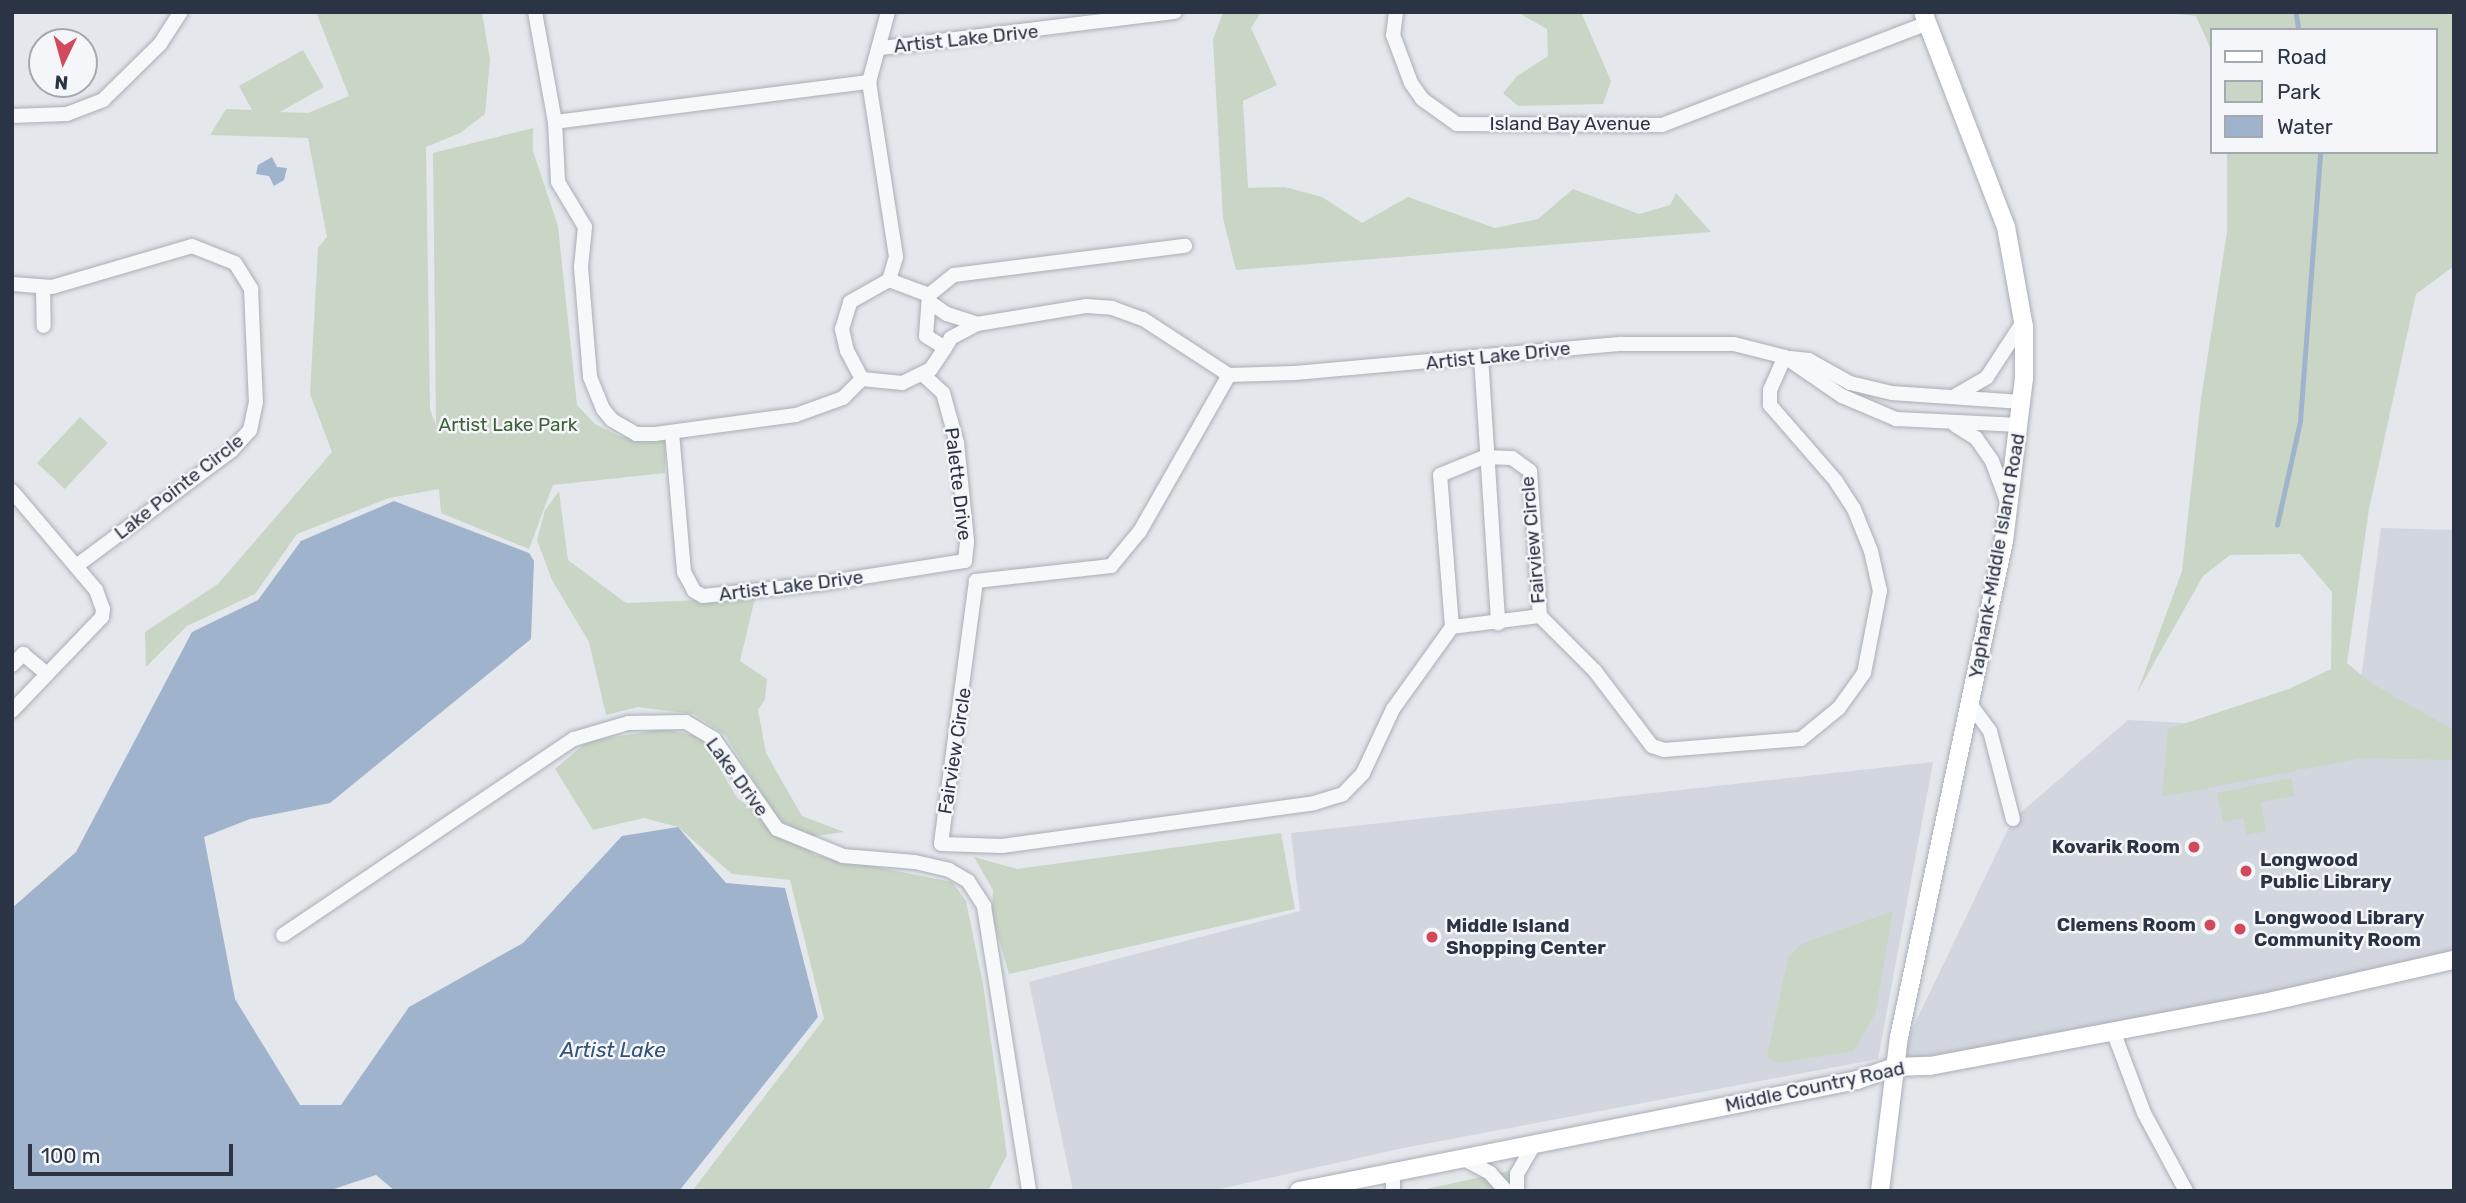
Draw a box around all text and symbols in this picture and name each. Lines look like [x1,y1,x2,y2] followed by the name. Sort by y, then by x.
[893,20,1039,58] street label: Artist Lake Drive
[28,28,98,98] north arrow
[2210,28,2438,154] legend
[2277,44,2327,69] text: Road
[53,70,69,94] text: N
[2277,79,2321,104] text: Park
[1489,113,1651,135] street label: Island Bay Avenue
[2277,114,2333,139] text: Water
[1425,337,1571,375] street label: Artist Lake Drive
[438,414,578,436] park label: Artist Lake Park
[940,426,976,542] street label: Palette Drive
[110,430,248,544] street label: Lake Pointe Circle
[1964,432,2030,680] street label: Yaphank-Middle Island Road
[1516,475,1550,605] street label: Fairview Circle
[718,566,864,606] street label: Artist Lake Drive
[934,686,976,816] street label: Fairview Circle
[701,733,773,821] street label: Lake Drive
[2052,836,2180,858] place label: Kovarik Room
[2186,839,2202,855] marker: Kovarik Room
[2260,849,2392,893] place label: Longwood Public Library
[2238,863,2254,879] marker: Longwood Public Library
[2254,907,2424,951] place label: Longwood Library Community Room
[2057,914,2196,936] place label: Clemens Room
[1446,915,1606,959] place label: Middle Island Shopping Center
[2202,917,2218,933] marker: Clemens Room
[2232,921,2248,937] marker: Longwood Library Community Room
[1424,929,1440,945] marker: Middle Island Shopping Center
[560,1037,666,1063] water label: Artist Lake
[1723,1057,1907,1117] street label: Middle Country Road
[32,1130,236,1174] scale bar
[41,1143,100,1168] text: 100 m

